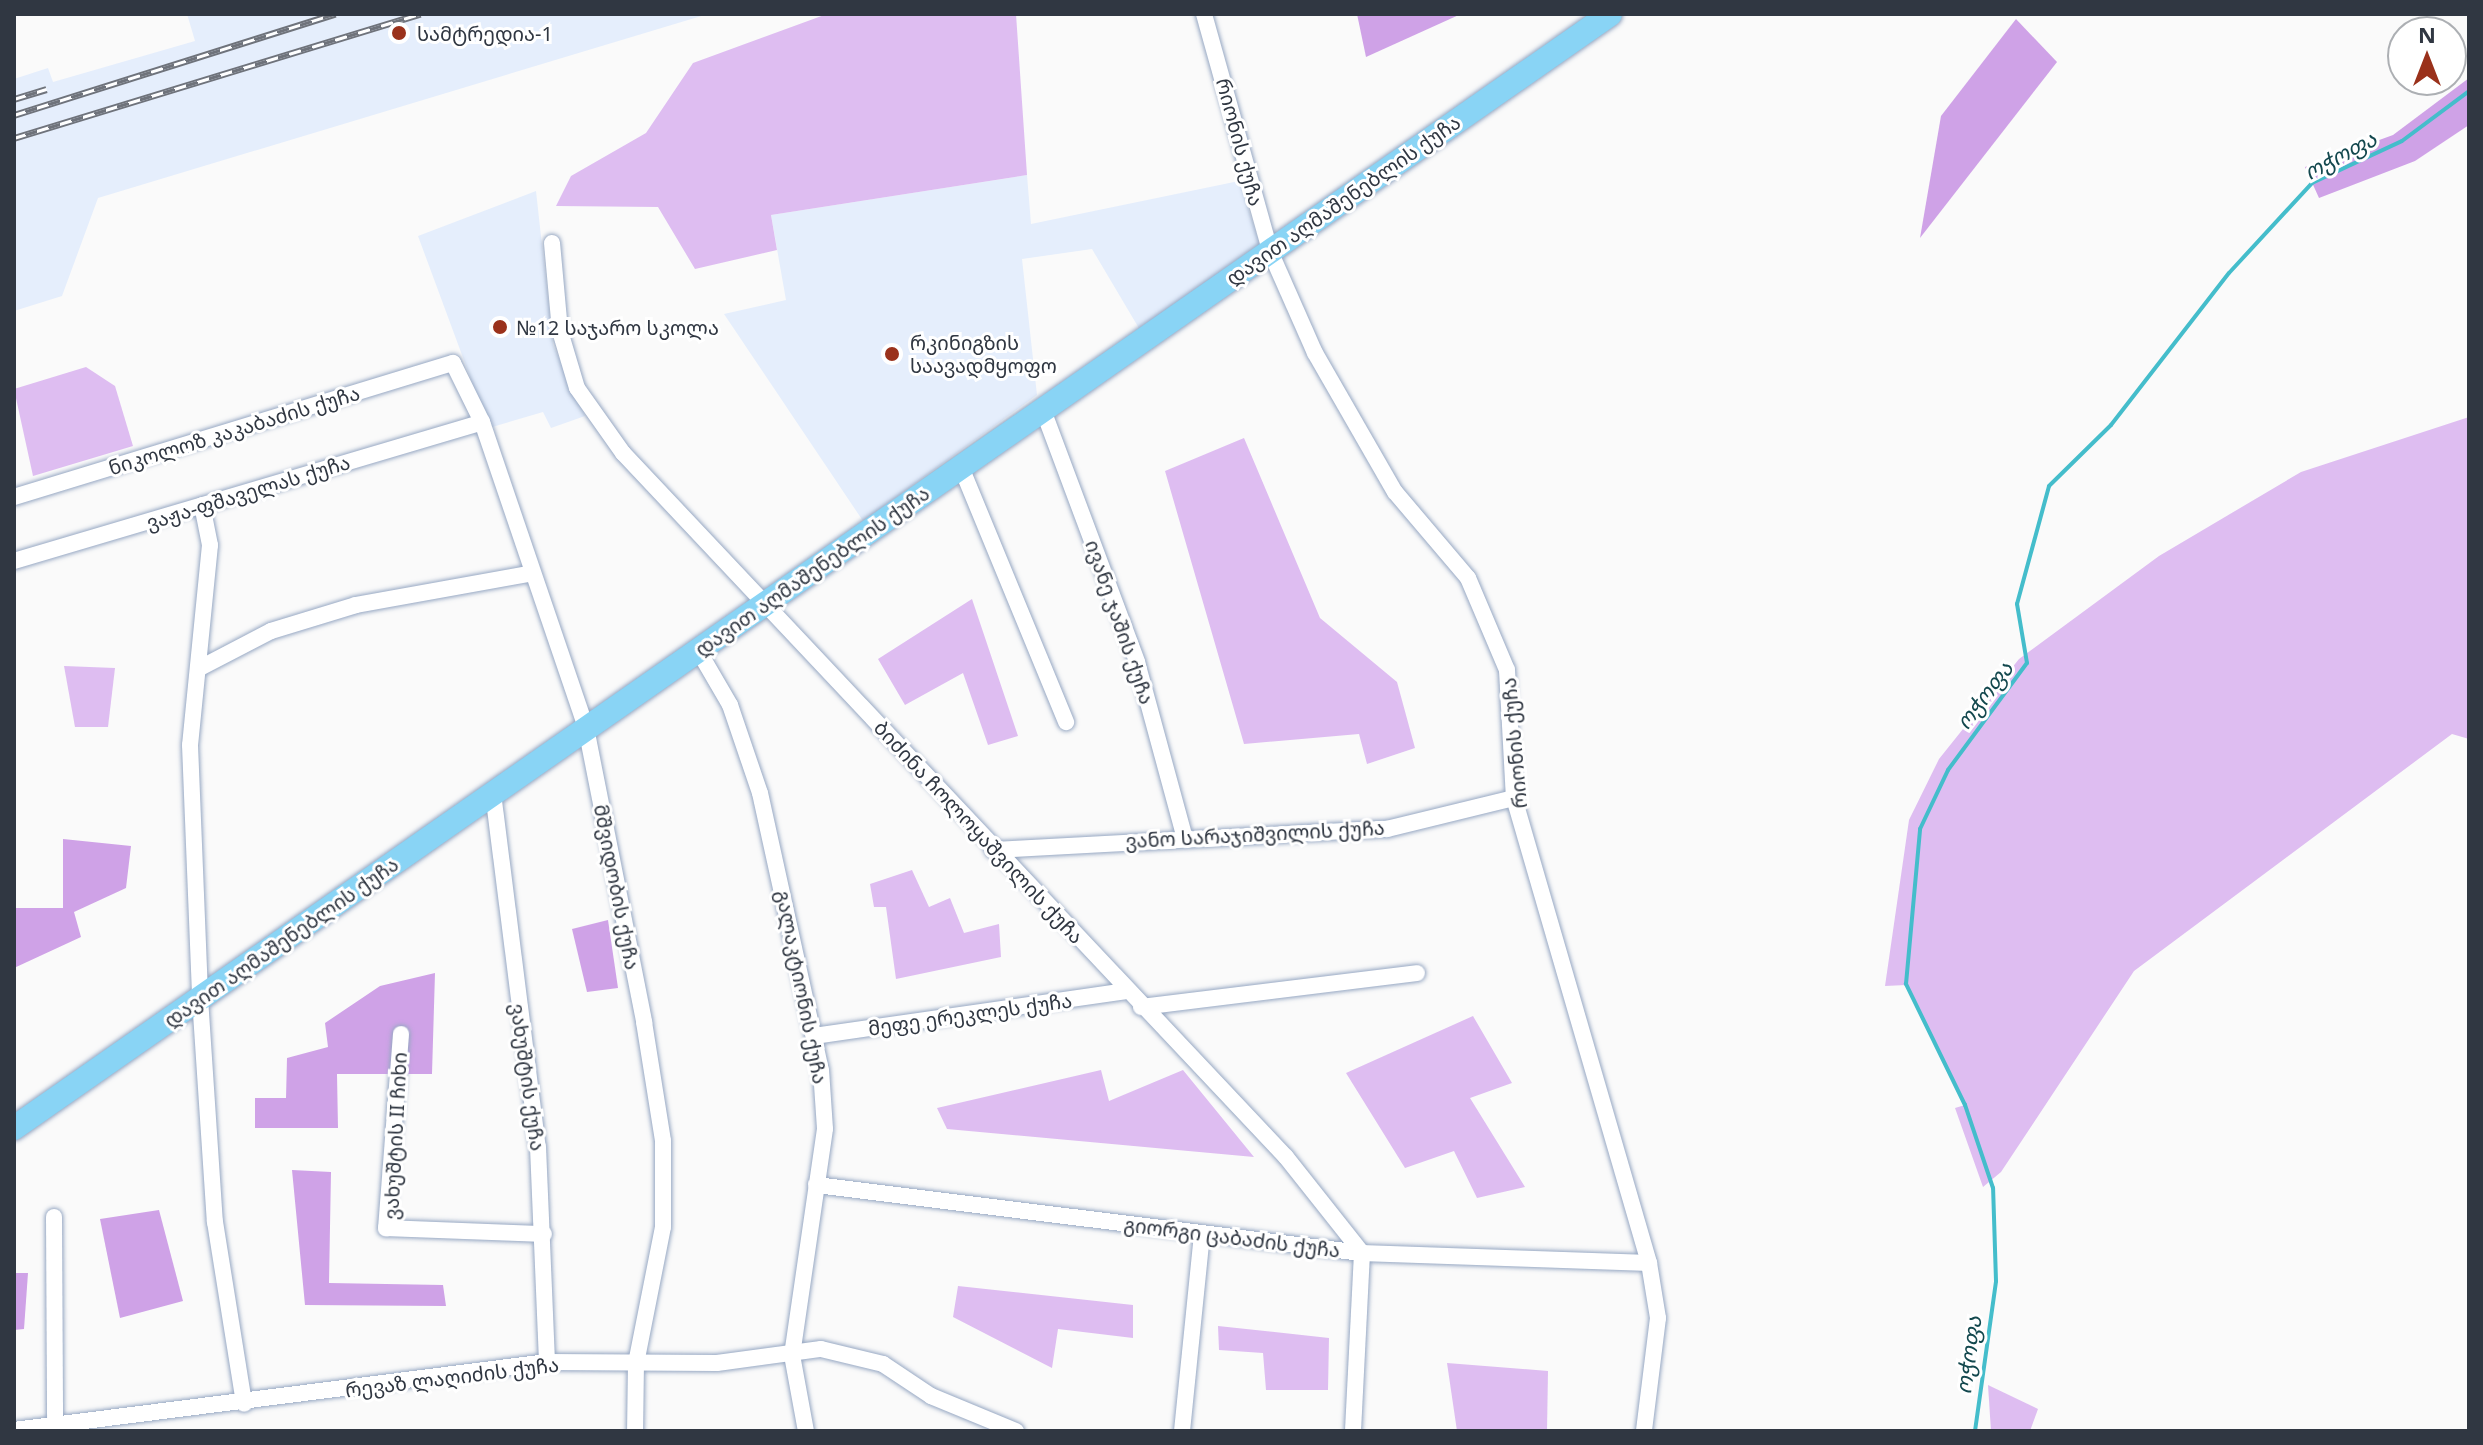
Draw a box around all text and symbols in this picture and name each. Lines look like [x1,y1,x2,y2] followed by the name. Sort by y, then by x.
[2387,16,2467,96] north arrow
[2418,19,2436,49] text: N
[417,21,553,45] place label: სამტრედია-1
[388,22,410,44] marker: სამტრედია-1
[1211,76,1269,208] street label: რიონის ქუჩა
[1221,110,1465,290] street label: დავით აღმაშენებლის ქუჩა
[2299,125,2381,185] water label: ოჭოფა
[516,315,719,339] place label: №12 საჯარო სკოლა
[491,318,509,336] marker: №12 საჯარო სკოლა
[910,330,1057,377] place label: რკინიგზის საავადმყოფო
[881,343,903,365] marker: რკინიგზის საავადმყოფო
[105,380,363,480] street label: ნიკოლოზ კაკაბაძის ქუჩა
[143,450,353,534] street label: ვაჟა-ფშაველას ქუჩა
[690,481,934,661] street label: დავით აღმაშენებლის ქუჩა
[1081,537,1159,707] street label: ივანე ჯაშის ქუჩა
[1950,656,2018,734] water label: ოჭოფა
[1496,677,1532,809] street label: რიონის ქუჩა
[869,716,1089,948] street label: ბიძინა ჩოლოყაშვილის ქუჩა
[589,802,645,972] street label: მშვიდობის ქუჩა
[1125,815,1385,853] street label: ვანო სარაჯიშვილის ქუჩა
[159,852,403,1032] street label: დავით აღმაშენებლის ქუჩა
[771,888,833,1086] street label: გალაკტიონის ქუჩა
[867,988,1073,1040] street label: მეფე ერეკლეს ქუჩა
[506,1002,550,1152] street label: ვახუშტის ქუჩა
[379,1052,411,1220] street label: ვახუშტის II ჩიხი
[1123,1212,1341,1262] street label: გიორგი ცაბაძის ქუჩა
[1949,1314,1987,1396] water label: ოჭოფა
[344,1352,560,1402] street label: რევაზ ლაღიძის ქუჩა

